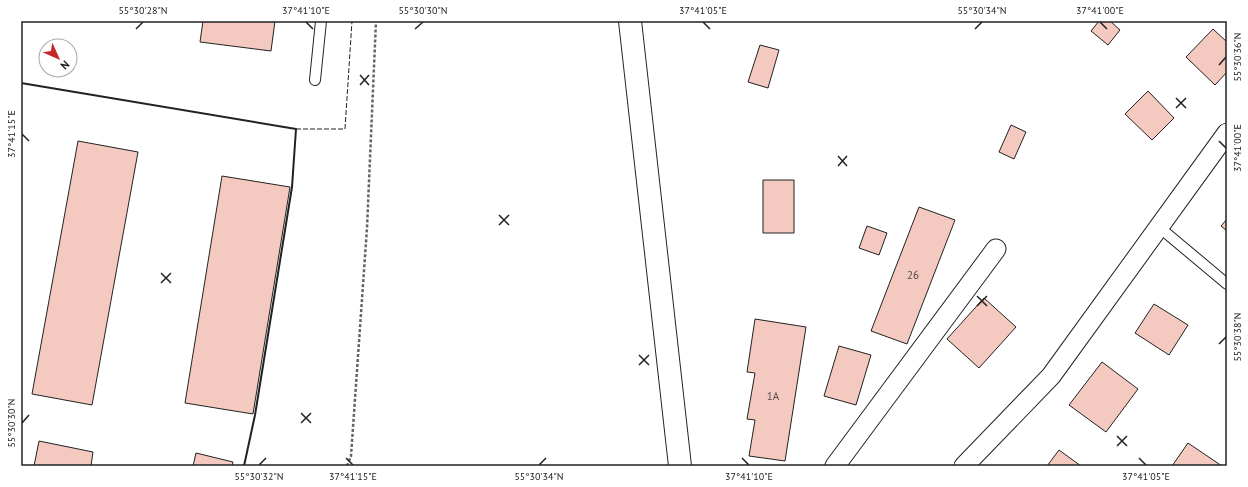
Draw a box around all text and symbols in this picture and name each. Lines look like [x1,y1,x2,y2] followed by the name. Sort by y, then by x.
[118,4,168,17] text: 55°30'28"N
[282,4,330,17] text: 37°41'10"E
[398,4,448,17] text: 55°30'30"N
[679,4,727,17] text: 37°41'05"E
[957,4,1007,17] text: 55°30'34"N
[1076,4,1124,17] text: 37°41'00"E
[1231,32,1244,82] text: 55°30'36"N
[38,38,78,78] north arrow
[58,58,73,73] text: N
[5,110,18,158] text: 37°41'15"E
[1231,124,1244,172] text: 37°41'00"E
[907,268,919,282] house number: 26
[1231,312,1244,362] text: 55°30'38"N
[767,389,780,403] house number: 1А
[5,398,18,448] text: 55°30'30"N
[234,470,284,483] text: 55°30'32"N
[329,470,377,483] text: 37°41'15"E
[514,470,564,483] text: 55°30'34"N
[725,470,773,483] text: 37°41'10"E
[1122,470,1170,483] text: 37°41'05"E

